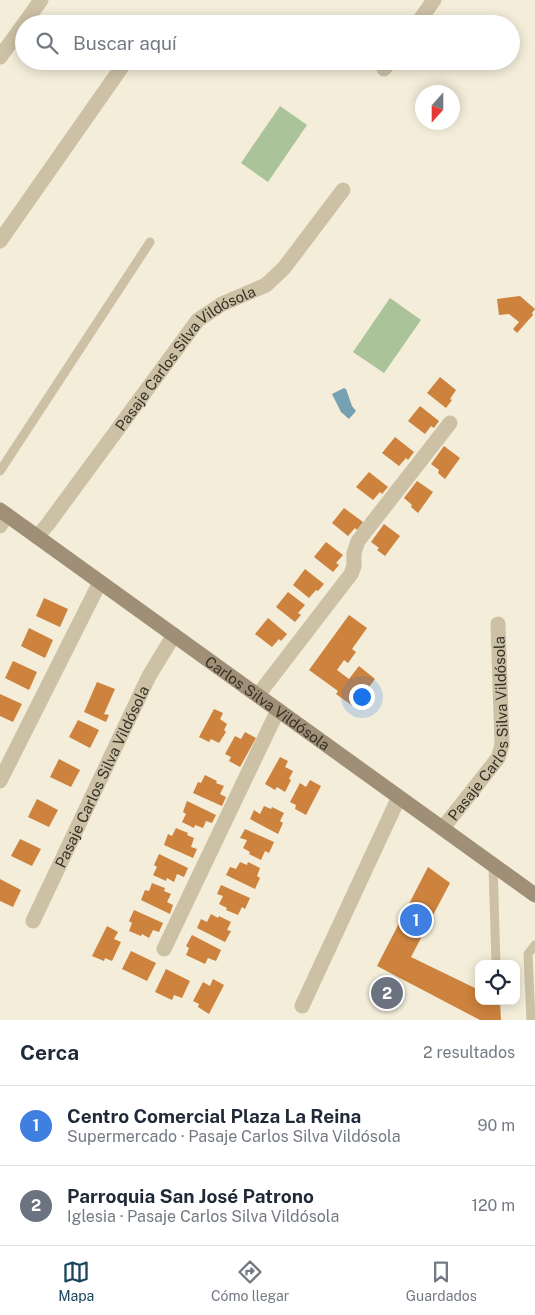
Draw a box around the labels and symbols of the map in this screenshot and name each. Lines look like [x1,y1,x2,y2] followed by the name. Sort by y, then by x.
[415,85,460,130] north arrow
[111,282,258,434] street label: Pasaje Carlos Silva Vildósola
[444,636,511,824] street label: Pasaje Carlos Silva Vildósola
[202,652,334,753] street label: Carlos Silva Vildósola
[51,683,152,870] street label: Pasaje Carlos Silva Vildósola
[349,684,375,710] your location
[400,901,432,939] pin: 1
[371,974,403,1012] pin: 2

